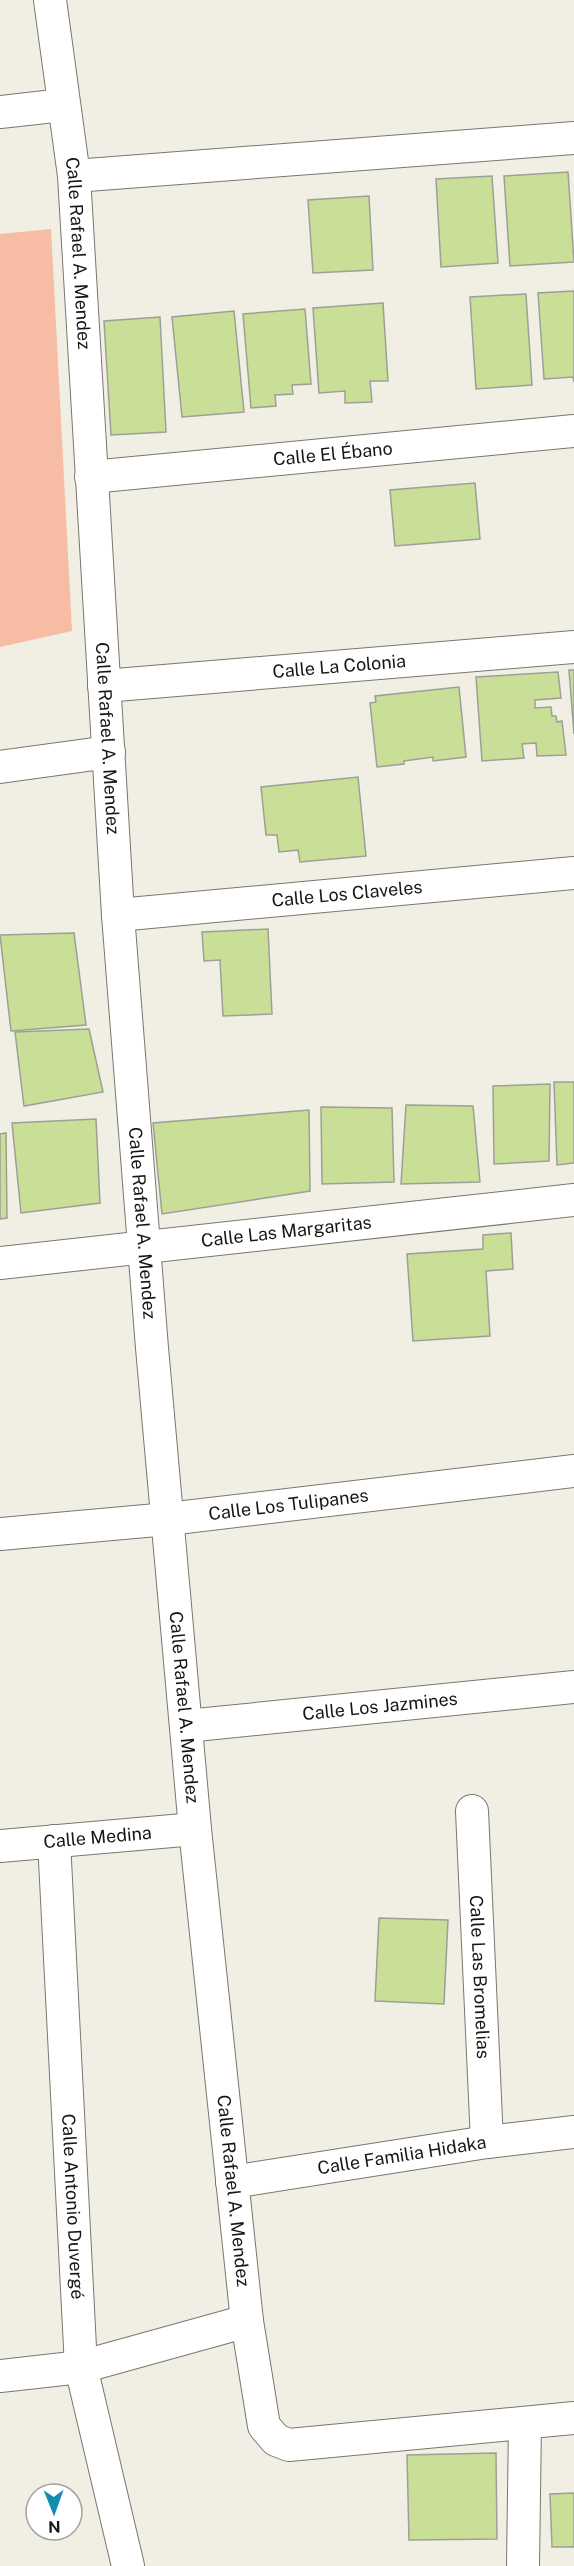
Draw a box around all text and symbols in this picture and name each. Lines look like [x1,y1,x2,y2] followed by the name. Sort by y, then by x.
[62,156,95,350] street label: Calle Rafael A. Mendez
[272,437,393,470] street label: Calle El Ébano
[92,641,124,835] street label: Calle Rafael A. Mendez
[272,650,407,682] street label: Calle La Colonia
[271,876,423,911] street label: Calle Los Claveles
[125,1126,161,1320] street label: Calle Rafael A. Mendez
[200,1211,373,1251] street label: Calle Las Margaritas
[207,1484,370,1524] street label: Calle Los Tulipanes
[166,1610,204,1804] street label: Calle Rafael A. Mendez
[301,1688,459,1724] street label: Calle Los Jazmines
[43,1822,153,1852] street label: Calle Medina
[466,1894,494,2059] street label: Calle Las Bromelias
[213,2094,254,2288] street label: Calle Rafael A. Mendez
[58,2113,89,2300] street label: Calle Antonio Duvergé
[316,2131,488,2178] street label: Calle Familia Hidaka
[24,2482,84,2542] north arrow
[48,2517,61,2536] text: N

